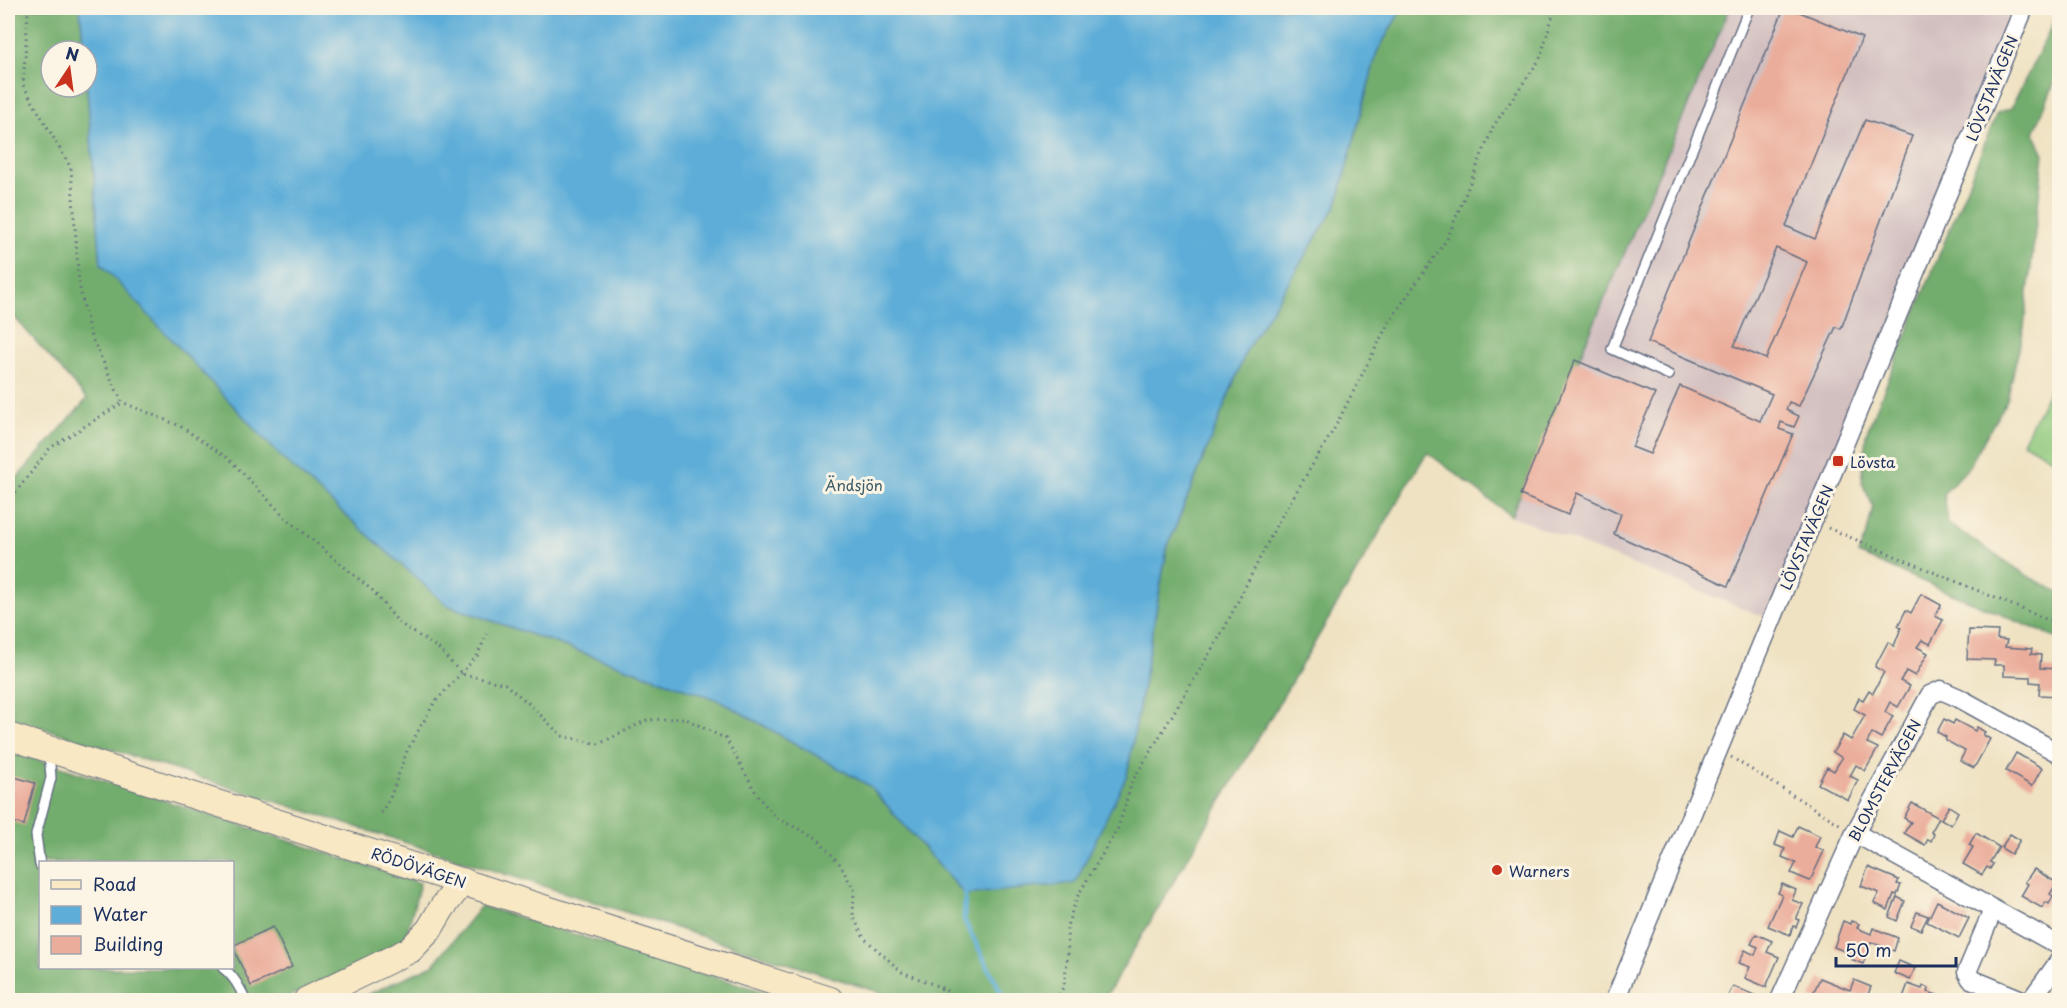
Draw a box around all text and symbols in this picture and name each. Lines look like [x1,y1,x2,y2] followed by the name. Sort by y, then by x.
[1959,32,2023,144] street label: LÖVSTAVÄGEN
[39,39,99,99] north arrow
[64,40,81,67] text: N
[1850,450,1896,473] place label: Lövsta
[1831,454,1845,468] marker: Lövsta
[825,473,883,496] park label: Ändsjön
[1773,481,1839,593] street label: LÖVSTAVÄGEN
[1842,715,1926,845] street label: BLOMSTERVÄGEN
[368,841,470,893] street label: RÖDÖVÄGEN
[1509,859,1570,882] place label: Warners
[39,861,234,969] legend
[1490,863,1504,877] marker: Warners
[93,870,137,897] text: Road
[93,900,148,927] text: Water
[93,930,163,957] text: Building
[1836,930,1956,968] scale bar
[1845,936,1892,963] text: 50 m

